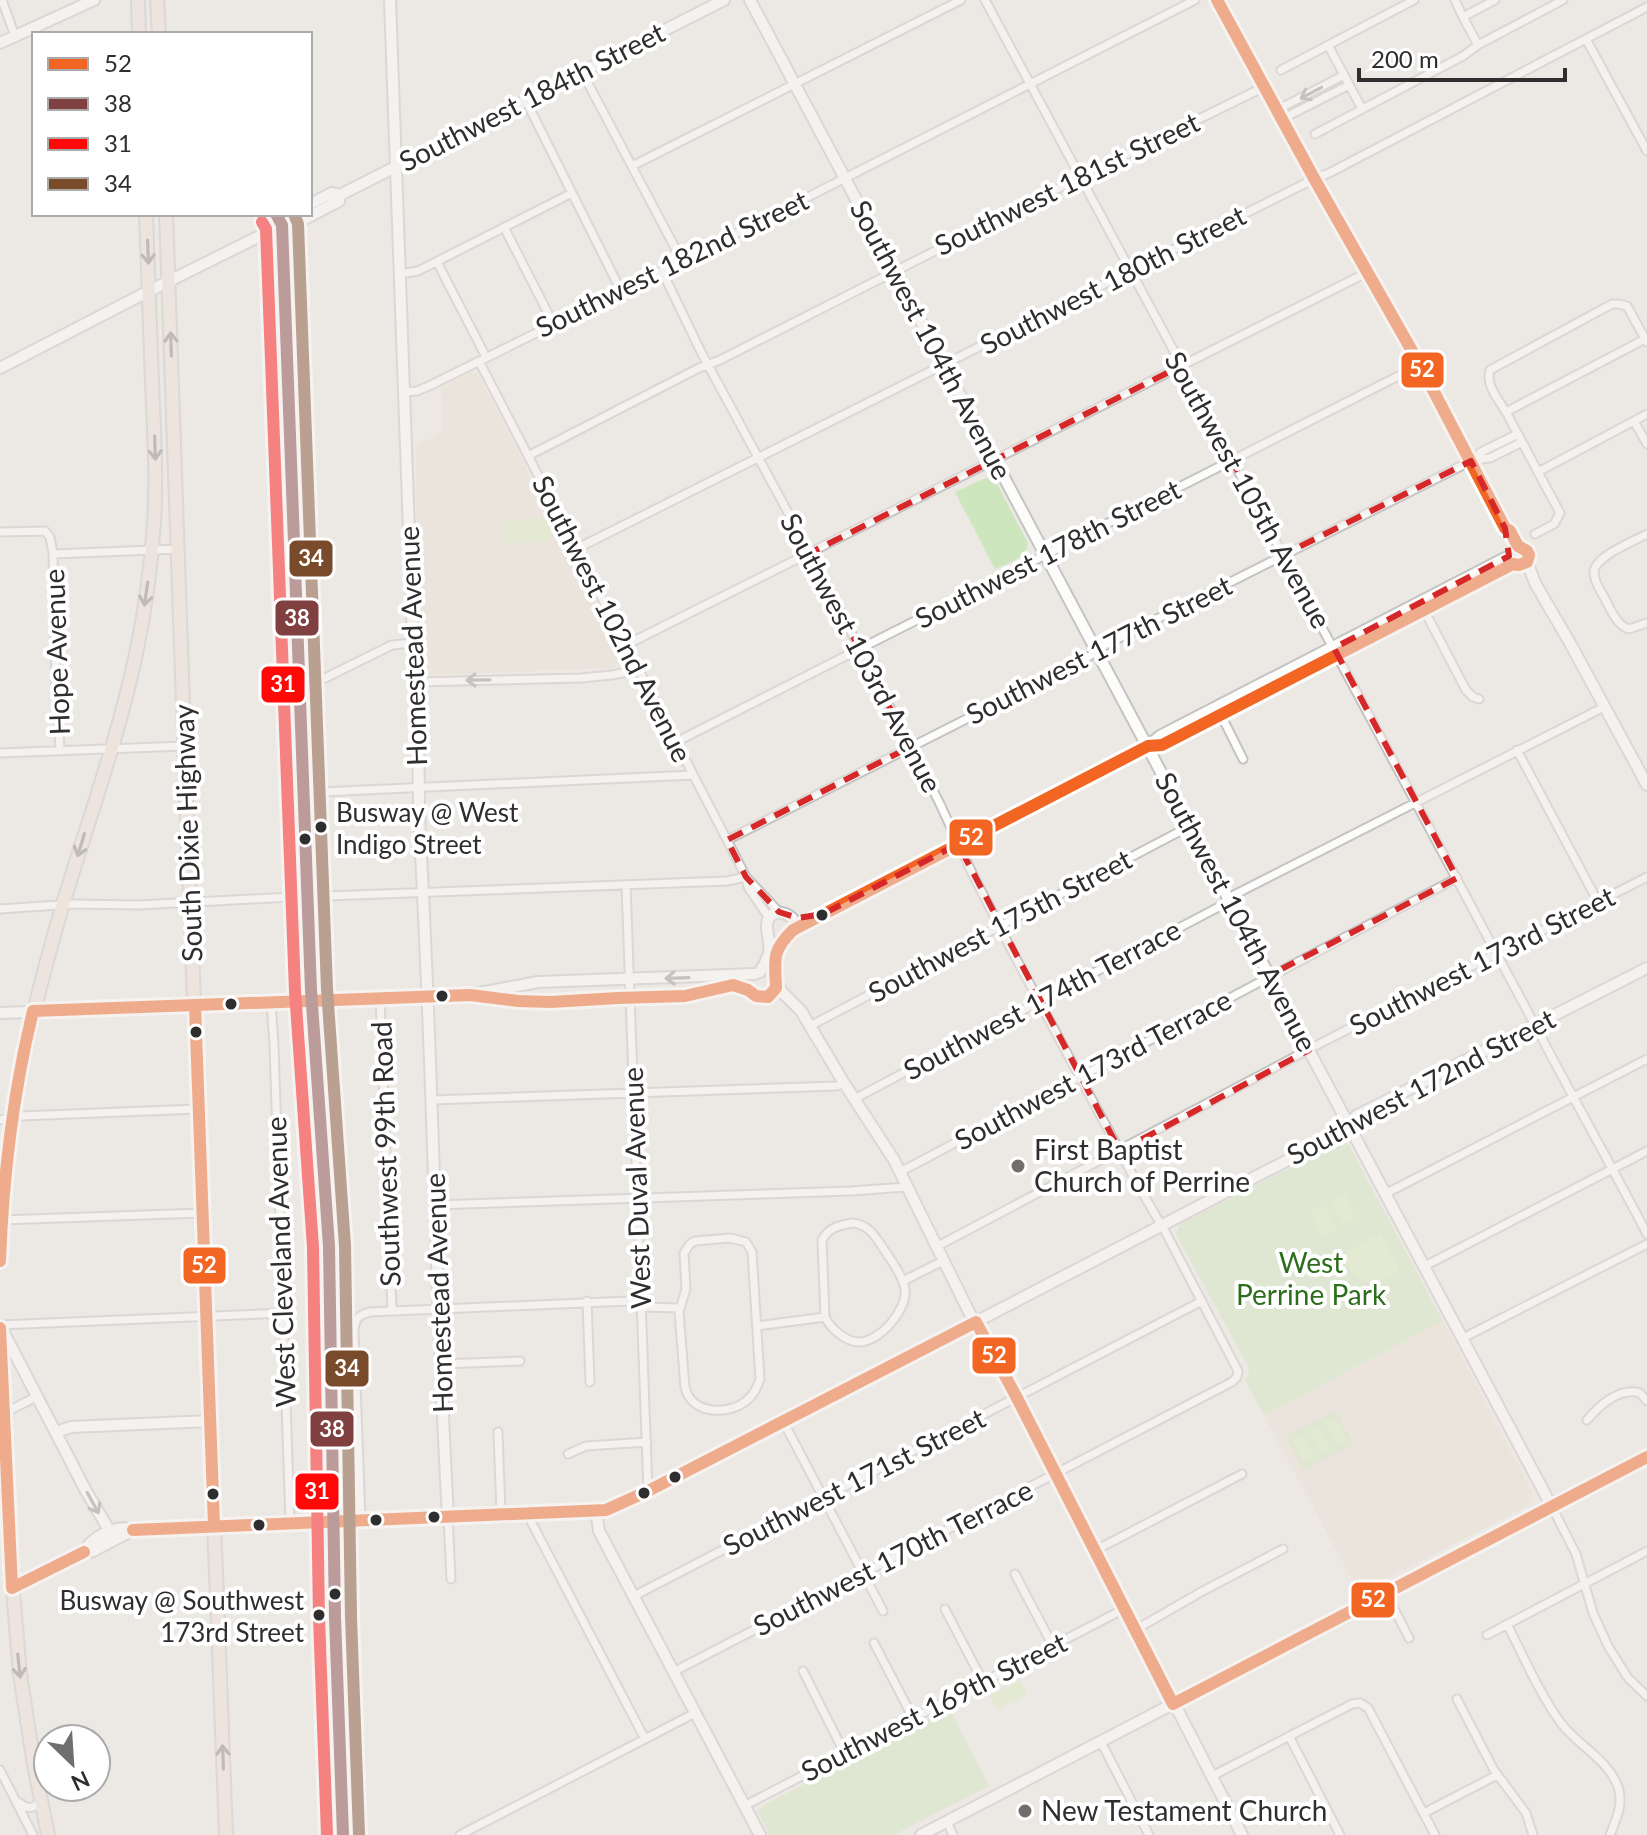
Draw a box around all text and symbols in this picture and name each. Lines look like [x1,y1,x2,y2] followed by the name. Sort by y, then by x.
[393,14,670,178] street label: Southwest 184th Street
[32,32,312,216] legend
[1359,32,1565,82] scale bar
[1371,44,1439,73] text: 200 m
[104,48,132,77] text: 52
[1299,85,1323,101] one-way arrow
[104,88,132,117] text: 38
[929,104,1204,262] street label: Southwest 181st Street
[104,128,132,157] text: 31
[104,168,132,197] text: 34
[530,182,813,344] street label: Southwest 182nd Street
[844,194,1020,485] street label: Southwest 104th Avenue
[974,197,1251,361] street label: Southwest 180th Street
[140,238,155,265] one-way arrow
[163,331,178,358] one-way arrow
[1159,345,1339,634] street label: Southwest 105th Avenue
[1400,351,1445,389] line badge: 52
[1409,355,1435,382] text: 52
[147,434,162,461] one-way arrow
[526,470,700,768] street label: Southwest 102nd Avenue
[909,471,1186,635] street label: Southwest 178th Street
[774,507,950,798] street label: Southwest 103rd Avenue
[391,525,433,767] street label: Homestead Avenue
[288,539,334,578] line badge: 34
[298,544,324,571] text: 34
[960,567,1237,731] street label: Southwest 177th Street
[36,568,76,736] street label: Hope Avenue
[138,581,153,606] one-way arrow
[274,599,320,637] line badge: 38
[284,604,310,631] text: 38
[260,665,306,704] line badge: 31
[270,670,296,697] text: 31
[465,673,492,688] one-way arrow
[165,703,208,962] street label: South Dixie Highway
[1149,766,1325,1057] street label: Southwest 104th Avenue
[336,796,519,860] place label: Busway @ West Indigo Street
[948,818,994,857] line badge: 52
[313,819,329,835] marker: Busway @ West Indigo Street
[958,823,984,850] text: 52
[297,831,313,847] unlabelled marker
[73,832,88,858] one-way arrow
[862,841,1137,1009] street label: Southwest 175th Street
[1343,878,1620,1042] street label: Southwest 173rd Street
[814,907,830,923] unlabelled marker
[897,912,1186,1087] street label: Southwest 174th Terrace
[664,971,691,986] one-way arrow
[948,982,1237,1157] street label: Southwest 173rd Terrace
[434,988,450,1004] unlabelled marker
[223,996,239,1012] unlabelled marker
[1281,1001,1561,1171] street label: Southwest 172nd Street
[363,1021,407,1287] street label: Southwest 99th Road
[188,1024,204,1040] unlabelled marker
[615,1067,657,1309] street label: West Duval Avenue
[258,1116,302,1408] street label: West Cleveland Avenue
[1034,1132,1250,1198] place label: First Baptist Church of Perrine
[1009,1157,1027,1175] marker: First Baptist Church of Perrine
[417,1172,459,1414] street label: Homestead Avenue
[1236,1245,1387,1311] park label: West Perrine Park
[182,1246,227,1285] line badge: 52
[191,1251,217,1278] text: 52
[971,1336,1017,1375] line badge: 52
[981,1341,1007,1368] text: 52
[324,1349,370,1388] line badge: 34
[334,1354,360,1381] text: 34
[717,1400,990,1562] street label: Southwest 171st Street
[309,1410,355,1448] line badge: 38
[319,1415,345,1442] text: 38
[667,1469,683,1485] unlabelled marker
[294,1472,340,1511] line badge: 31
[747,1472,1038,1642] street label: Southwest 170th Terrace
[304,1477,330,1504] text: 31
[636,1485,652,1501] unlabelled marker
[205,1486,221,1502] unlabelled marker
[85,1491,101,1514] one-way arrow
[426,1509,442,1525] unlabelled marker
[368,1512,384,1528] unlabelled marker
[251,1517,267,1533] unlabelled marker
[1350,1581,1396,1619] line badge: 52
[59,1584,305,1648] place label: Busway @ Southwest 173rd Street
[1360,1585,1386,1612] text: 52
[327,1586,343,1602] unlabelled marker
[311,1607,327,1623] marker: Busway @ Southwest 173rd Street
[795,1624,1072,1788] street label: Southwest 169th Street
[12,1652,27,1679] one-way arrow
[32,1723,112,1803] north arrow
[216,1744,231,1771] one-way arrow
[67,1766,94,1797] text: N
[1041,1793,1327,1827] place label: New Testament Church
[1016,1802,1034,1820] marker: New Testament Church

